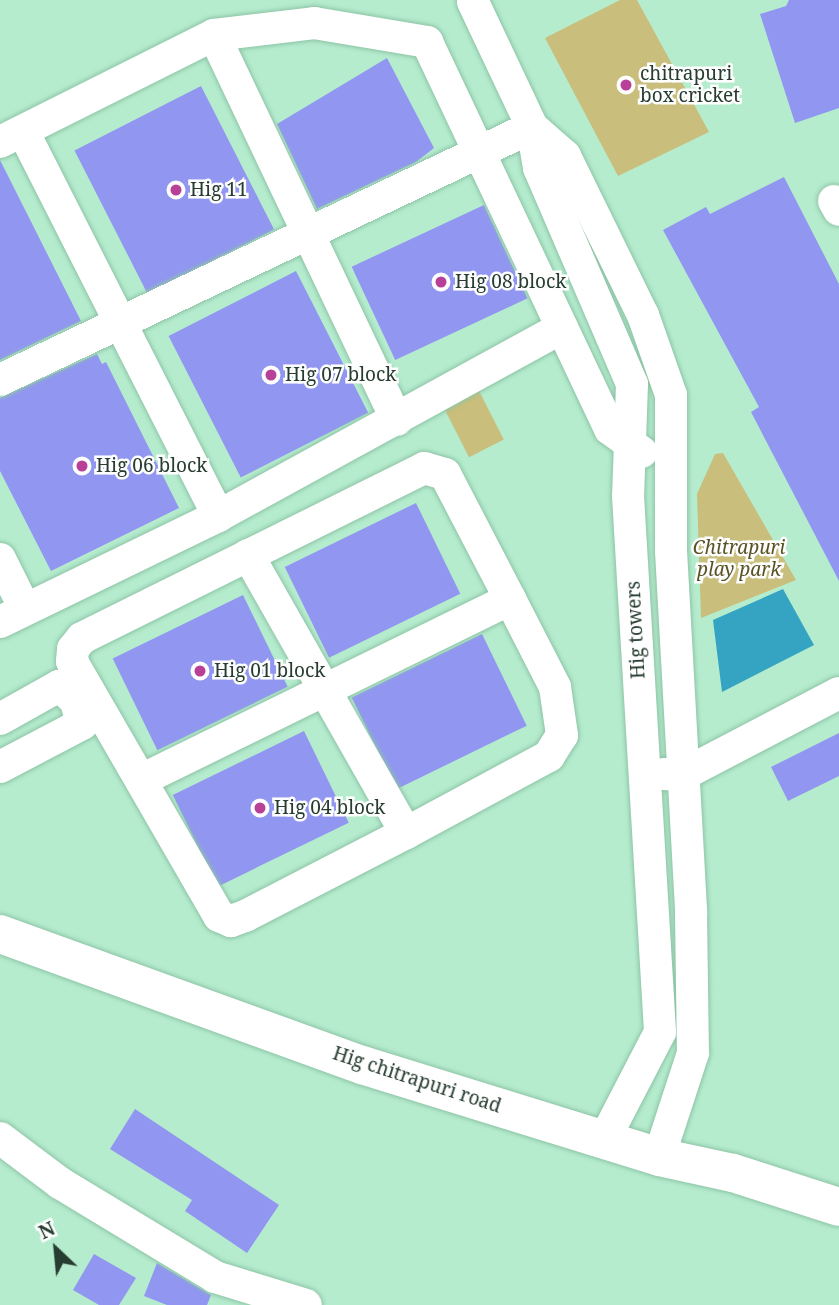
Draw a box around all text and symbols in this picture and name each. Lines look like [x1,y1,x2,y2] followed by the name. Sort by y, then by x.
[640,63,740,107] place label: chitrapuri box cricket
[618,77,634,93] marker: chitrapuri box cricket
[190,179,248,201] place label: Hig 11
[168,182,184,198] marker: Hig 11
[455,271,566,293] place label: Hig 08 block
[433,274,449,290] marker: Hig 08 block
[285,364,396,386] place label: Hig 07 block
[263,367,279,383] marker: Hig 07 block
[96,455,207,477] place label: Hig 06 block
[74,458,90,474] marker: Hig 06 block
[693,537,785,581] park label: Chitrapuri play park
[622,580,650,680] street label: Hig towers
[214,660,325,682] place label: Hig 01 block
[192,663,208,679] marker: Hig 01 block
[274,797,385,819] place label: Hig 04 block
[252,800,268,816] marker: Hig 04 block
[330,1042,504,1118] street label: Hig chitrapuri road
[21,1214,91,1284] north arrow
[34,1215,59,1245] text: N

